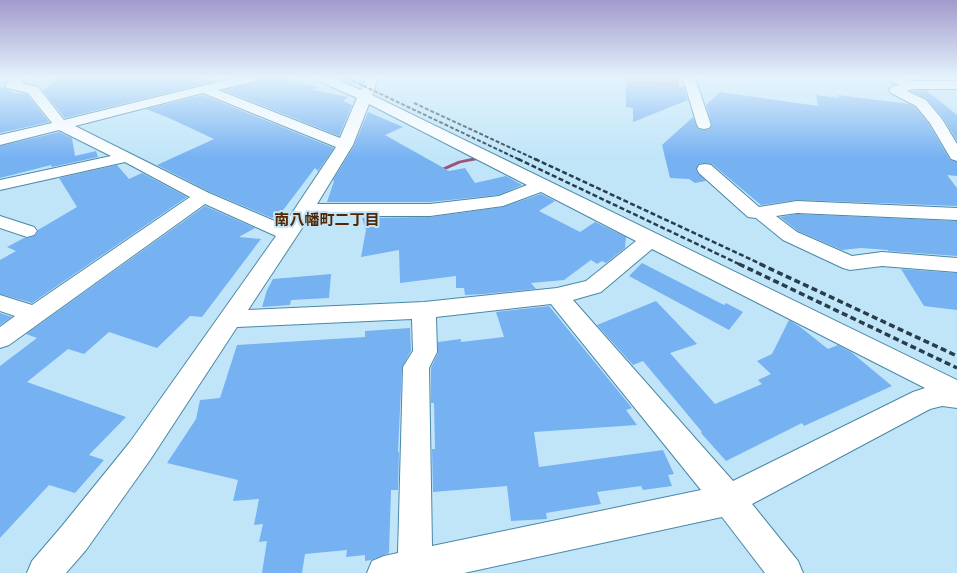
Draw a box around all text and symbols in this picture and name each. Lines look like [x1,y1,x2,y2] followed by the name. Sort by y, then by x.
[275,212,379,230] district label: 南八幡町二丁目

